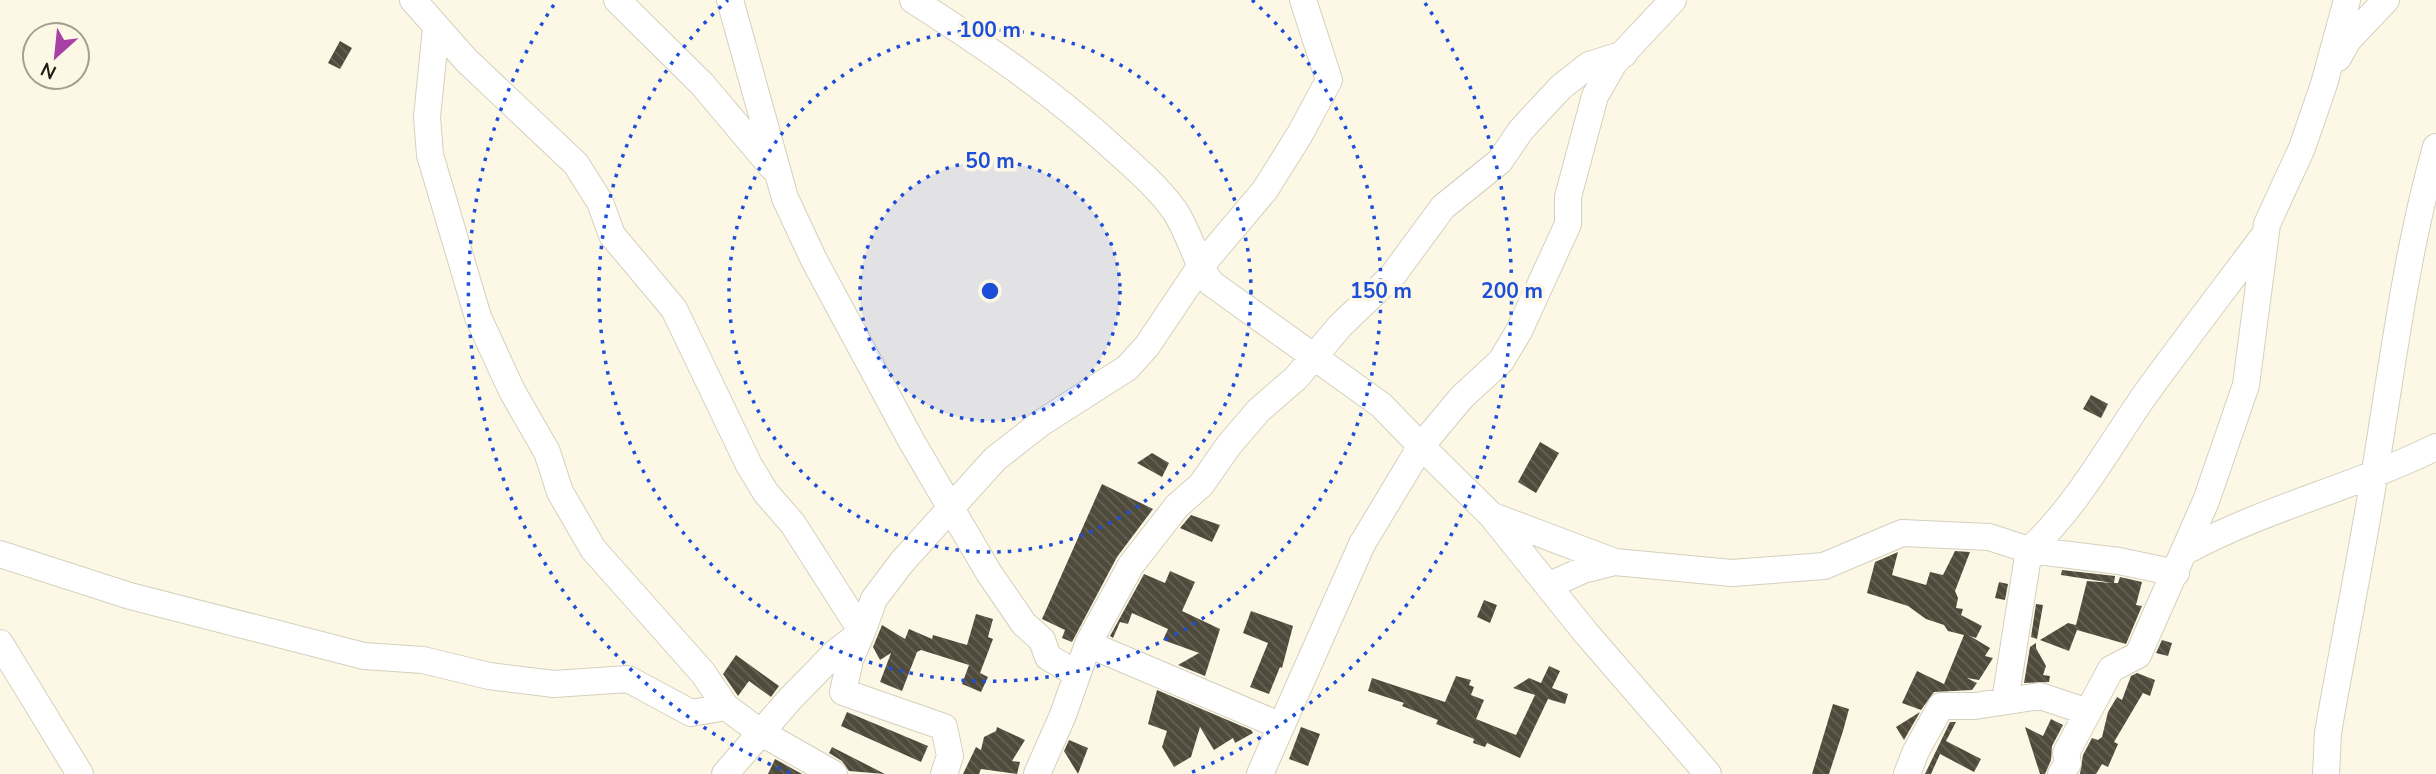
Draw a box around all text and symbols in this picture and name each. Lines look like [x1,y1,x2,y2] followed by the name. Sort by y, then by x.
[959,16,1021,44] text: 100 m
[21,21,91,91] north arrow
[36,55,61,85] text: N
[965,147,1015,175] text: 50 m
[1350,277,1412,305] text: 150 m
[1481,277,1543,305] text: 200 m
[978,279,1002,303] centre of rings

